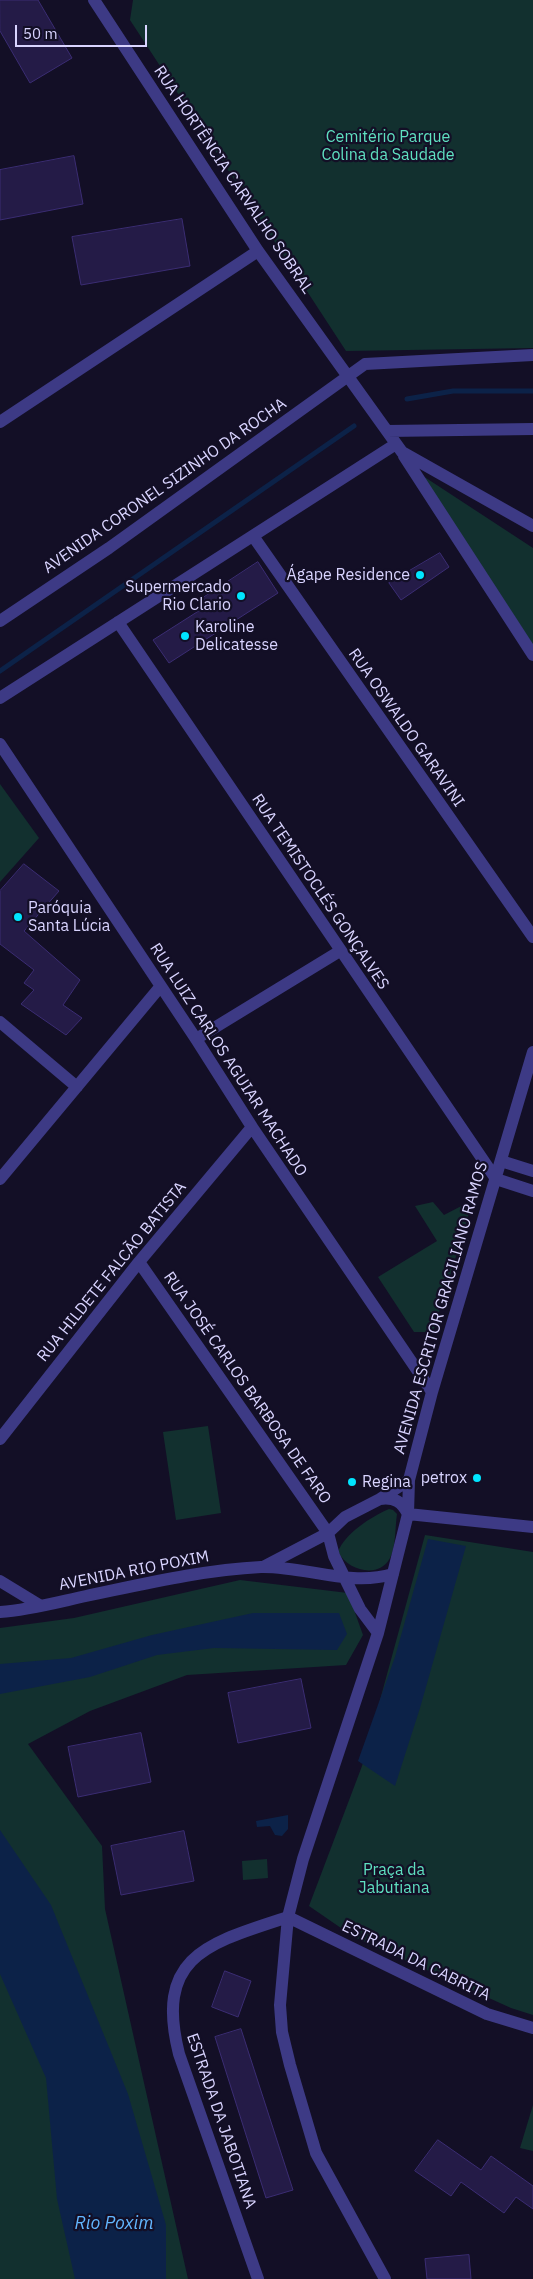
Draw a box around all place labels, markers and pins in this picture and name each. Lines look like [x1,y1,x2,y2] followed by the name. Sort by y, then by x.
[286,565,410,585] place label: Ágape Residence
[414,569,426,581] marker: Ágape Residence
[125,577,231,615] place label: Supermercado Rio Clario
[235,590,247,602] marker: Supermercado Rio Clario
[195,617,278,655] place label: Karoline Delicatesse
[179,630,191,642] marker: Karoline Delicatesse
[28,898,110,936] place label: Paróquia Santa Lúcia
[12,911,24,923] marker: Paróquia Santa Lúcia
[421,1468,467,1488] place label: petrox
[362,1472,411,1492] place label: Regina
[471,1472,483,1484] marker: petrox
[346,1476,358,1488] marker: Regina

